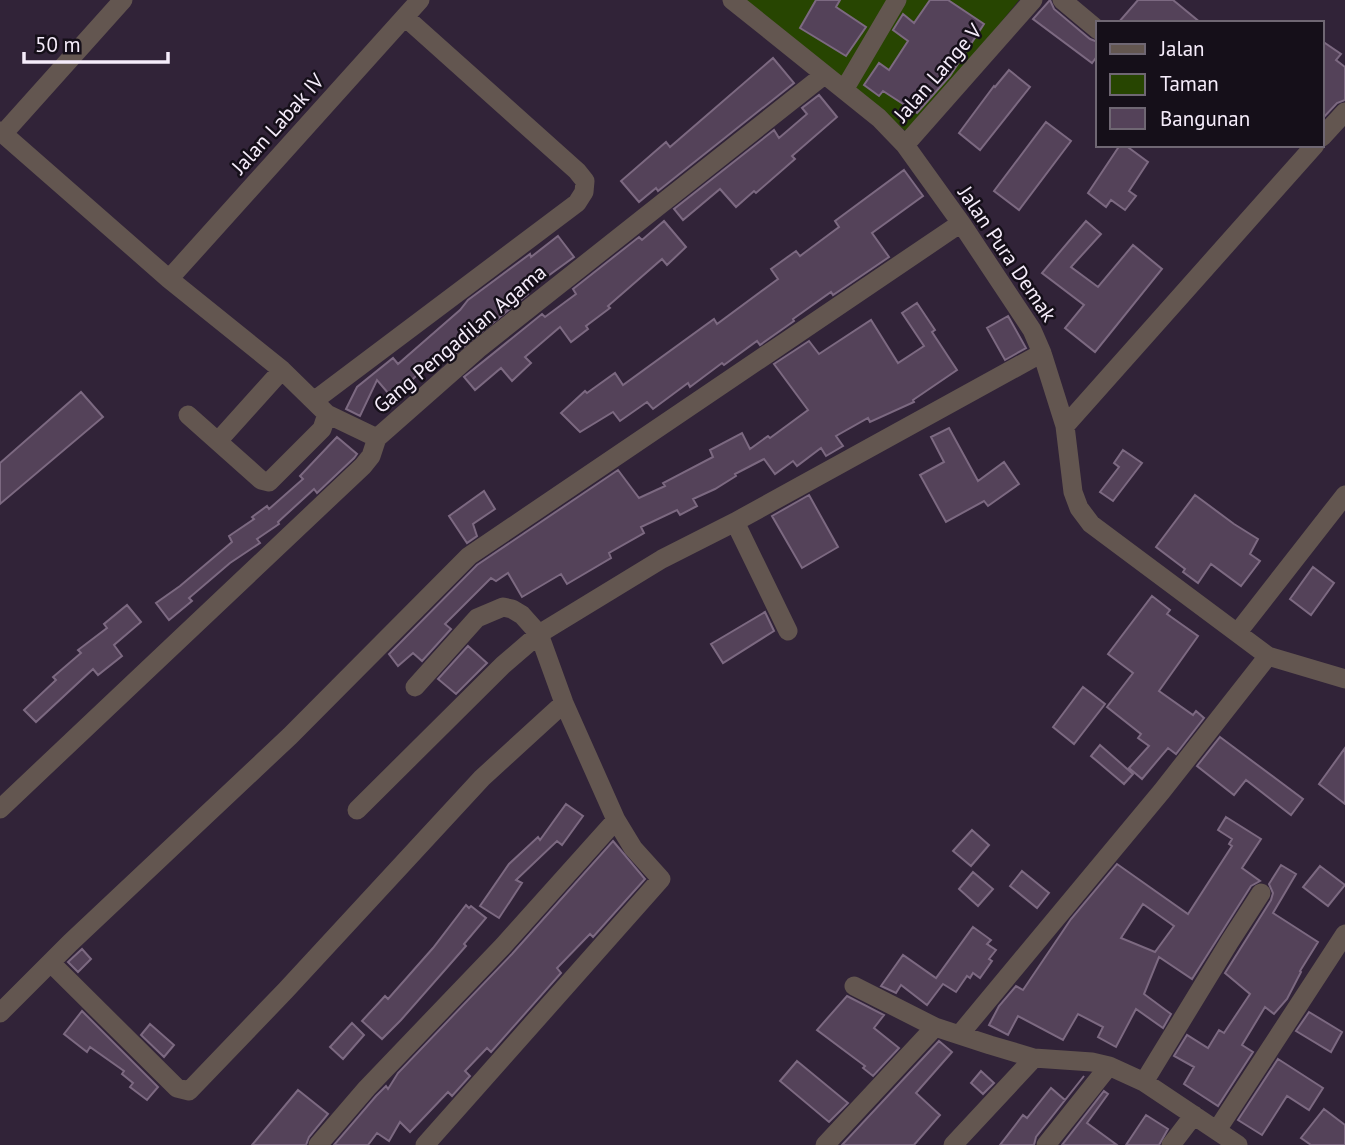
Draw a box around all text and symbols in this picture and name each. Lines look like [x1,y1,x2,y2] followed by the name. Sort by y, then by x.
[887,18,988,128] street label: Jalan Lange V
[24,21,168,65] scale bar
[1096,21,1324,147] legend
[35,31,81,58] text: 50 m
[1159,35,1205,62] text: Jalan
[225,68,330,180] street label: Jalan Labak IV
[1160,70,1219,97] text: Taman
[1160,105,1250,132] text: Bangunan
[952,180,1063,327] street label: Jalan Pura Demak
[368,258,552,419] street label: Gang Pengadilan Agama

